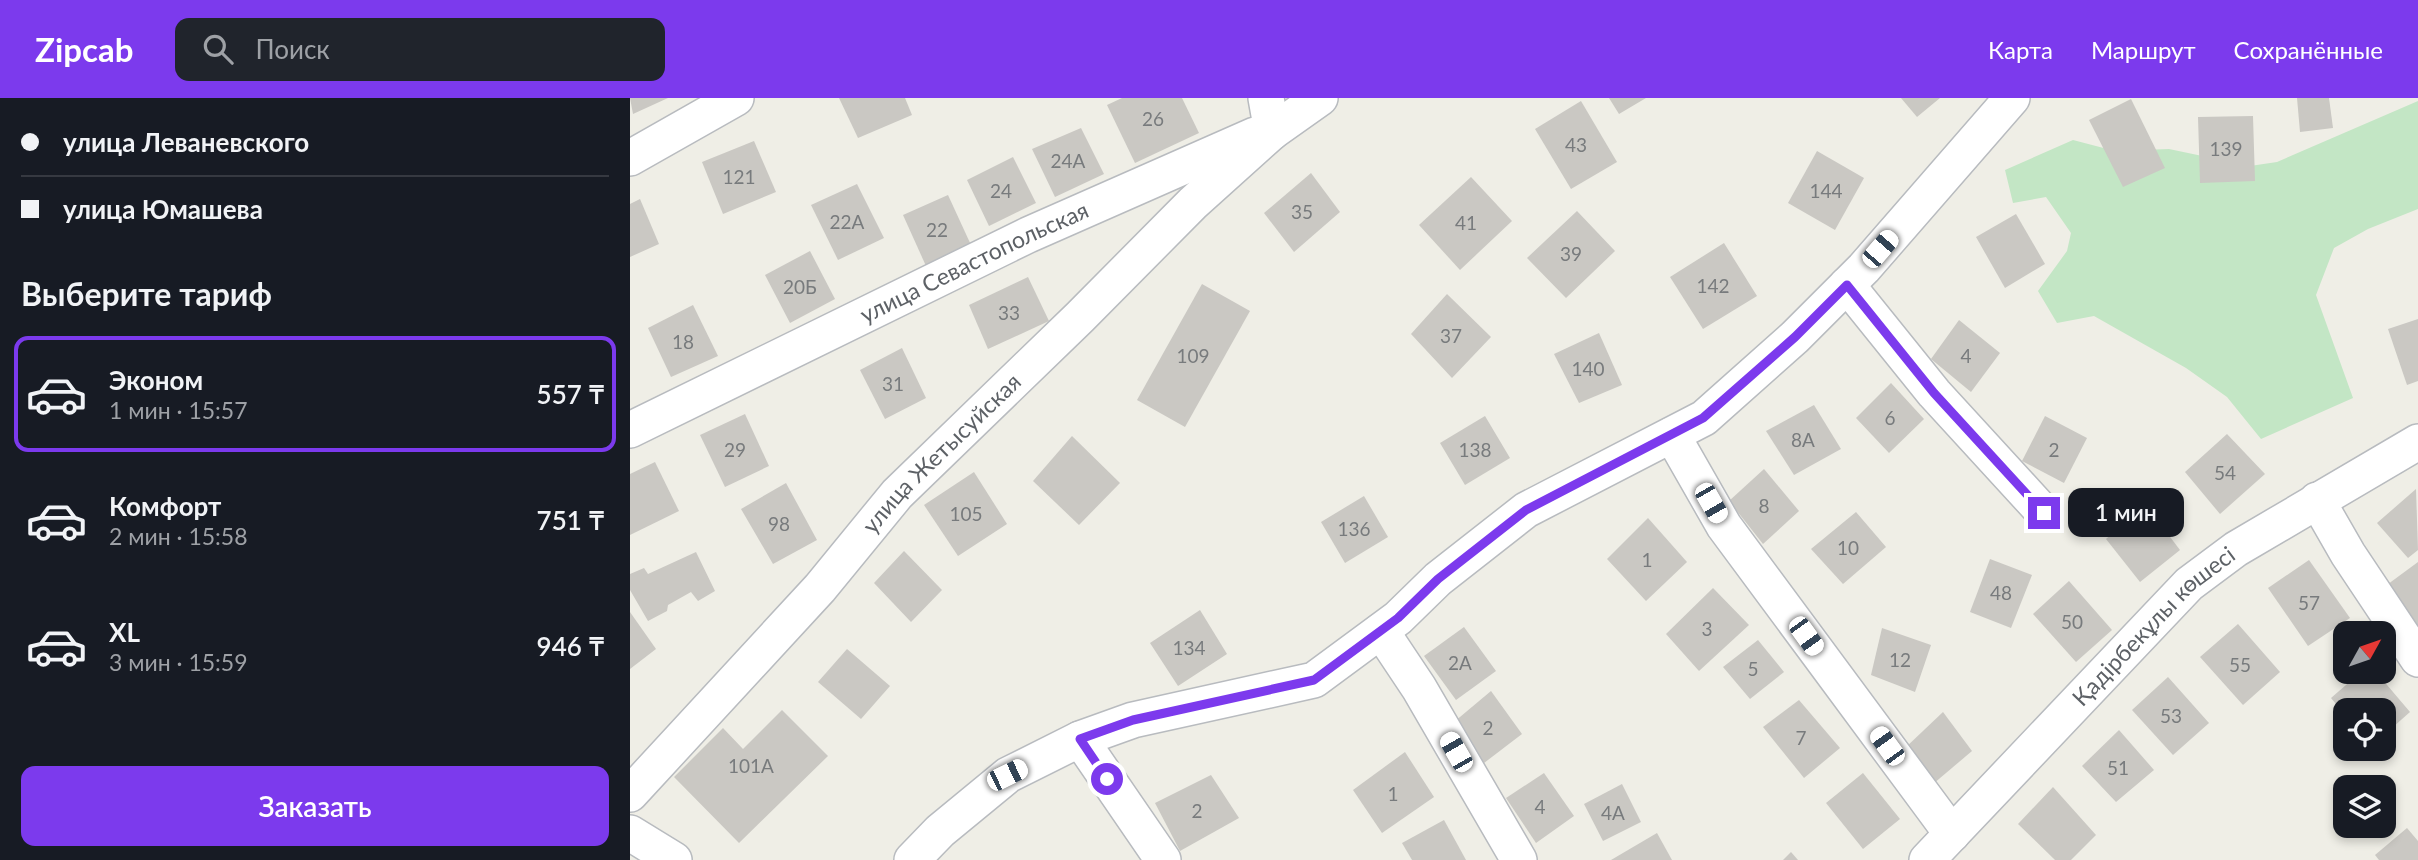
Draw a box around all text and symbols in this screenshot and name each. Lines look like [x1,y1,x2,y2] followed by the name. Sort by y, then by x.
[175,18,665,81] search box
[35,29,133,69] text: Zipcab
[199,30,237,68] icon: search
[255,33,330,65] text: Поиск
[1988,35,2053,64] text: Карта
[2091,35,2196,64] text: Маршрут
[2234,35,2383,64] text: Сохранённые
[1142,107,1164,130] house number: 26
[63,126,309,158] text: улица Леваневского
[1565,133,1587,156] house number: 43
[2209,137,2243,160] house number: 139
[1051,149,1086,172] house number: 24А
[722,165,756,188] house number: 121
[990,179,1012,202] house number: 24
[1809,179,1843,202] house number: 144
[63,193,263,225] text: улица Юмашева
[855,195,1093,328] street label: улица Севастопольская
[1291,200,1313,223] house number: 35
[830,210,865,233] house number: 22А
[1455,211,1477,234] house number: 41
[926,218,948,241] house number: 22
[1859,226,1902,272] car
[1560,242,1582,265] house number: 39
[21,274,272,313] text: Выберите тариф
[1696,274,1730,297] house number: 142
[783,275,817,298] house number: 20Б
[998,301,1020,324] house number: 33
[1440,324,1462,347] house number: 37
[672,330,694,353] house number: 18
[1176,344,1210,367] house number: 109
[1960,344,1972,367] house number: 4
[1571,357,1605,380] house number: 140
[25,363,88,426] icon: car
[109,364,203,396] text: Эконом
[856,367,1026,538] street label: улица Жетысуйская
[882,372,904,395] house number: 31
[537,378,605,410] text: 557 ₸
[109,396,248,424] text: 1 мин · 15:57
[1884,406,1896,429] house number: 6
[1791,428,1815,451] house number: 8А
[724,438,746,461] house number: 29
[1458,438,1492,461] house number: 138
[2048,438,2060,461] house number: 2
[2214,461,2236,484] house number: 54
[1692,480,1731,526] car
[2068,488,2184,538] callout: 1 мин
[25,489,88,552] icon: car
[109,490,221,522] text: Комфорт
[1758,494,1770,517] house number: 8
[2028,497,2060,529] route end
[2095,498,2157,526] text: 1 мин
[949,502,983,525] house number: 105
[537,504,605,536] text: 751 ₸
[768,512,790,535] house number: 98
[1337,517,1371,540] house number: 136
[109,522,248,550] text: 2 мин · 15:58
[1837,536,1859,559] house number: 10
[2066,540,2240,711] street label: Қадірбекұлы көшесі
[1641,548,1653,571] house number: 1
[1990,581,2012,604] house number: 48
[2298,591,2320,614] house number: 57
[2061,610,2083,633] house number: 50
[1786,613,1827,659] car
[25,615,88,678] icon: car
[109,616,140,648] text: XL
[1701,617,1713,640] house number: 3
[2333,621,2396,684] north arrow
[2333,621,2396,838] map controls
[537,630,605,662] text: 946 ₸
[1172,636,1206,659] house number: 134
[109,648,248,676] text: 3 мин · 15:59
[1889,648,1911,671] house number: 12
[1448,651,1472,674] house number: 2А
[2229,653,2251,676] house number: 55
[1747,657,1759,680] house number: 5
[2333,698,2396,761] button: locate
[2160,704,2182,727] house number: 53
[1482,716,1494,739] house number: 2
[1867,723,1908,769] car
[1795,726,1807,749] house number: 7
[1437,729,1476,775] car
[728,754,774,777] house number: 101А
[984,756,1031,794] car
[2107,756,2129,779] house number: 51
[1091,763,1123,795] route start
[21,766,609,846] button: Заказать
[2333,775,2396,838] button: layers
[1387,782,1399,805] house number: 1
[1534,795,1546,818] house number: 4
[1191,799,1203,822] house number: 2
[1601,801,1625,824] house number: 4А

